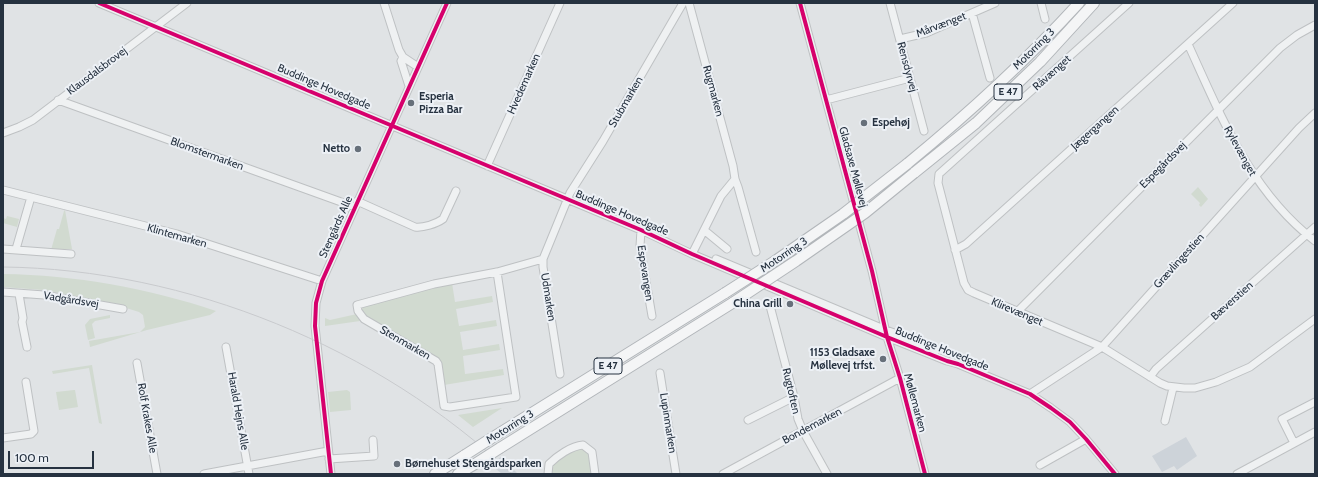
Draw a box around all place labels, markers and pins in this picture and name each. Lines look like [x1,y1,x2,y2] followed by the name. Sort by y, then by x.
[419,90,462,116] place label: Esperia Pizza Bar
[406,98,416,108] marker: Esperia Pizza Bar
[872,116,910,130] place label: Espehøj
[859,118,869,128] marker: Espehøj
[323,142,350,156] place label: Netto
[353,144,363,154] marker: Netto
[733,297,782,311] place label: China Grill
[785,299,795,309] marker: China Grill
[810,346,875,372] place label: 1153 Gladsaxe Møllevej trfst.
[878,354,888,364] marker: 1153 Gladsaxe Møllevej trfst.
[405,457,542,471] place label: Børnehuset Stengårdsparken
[392,459,402,469] marker: Børnehuset Stengårdsparken

